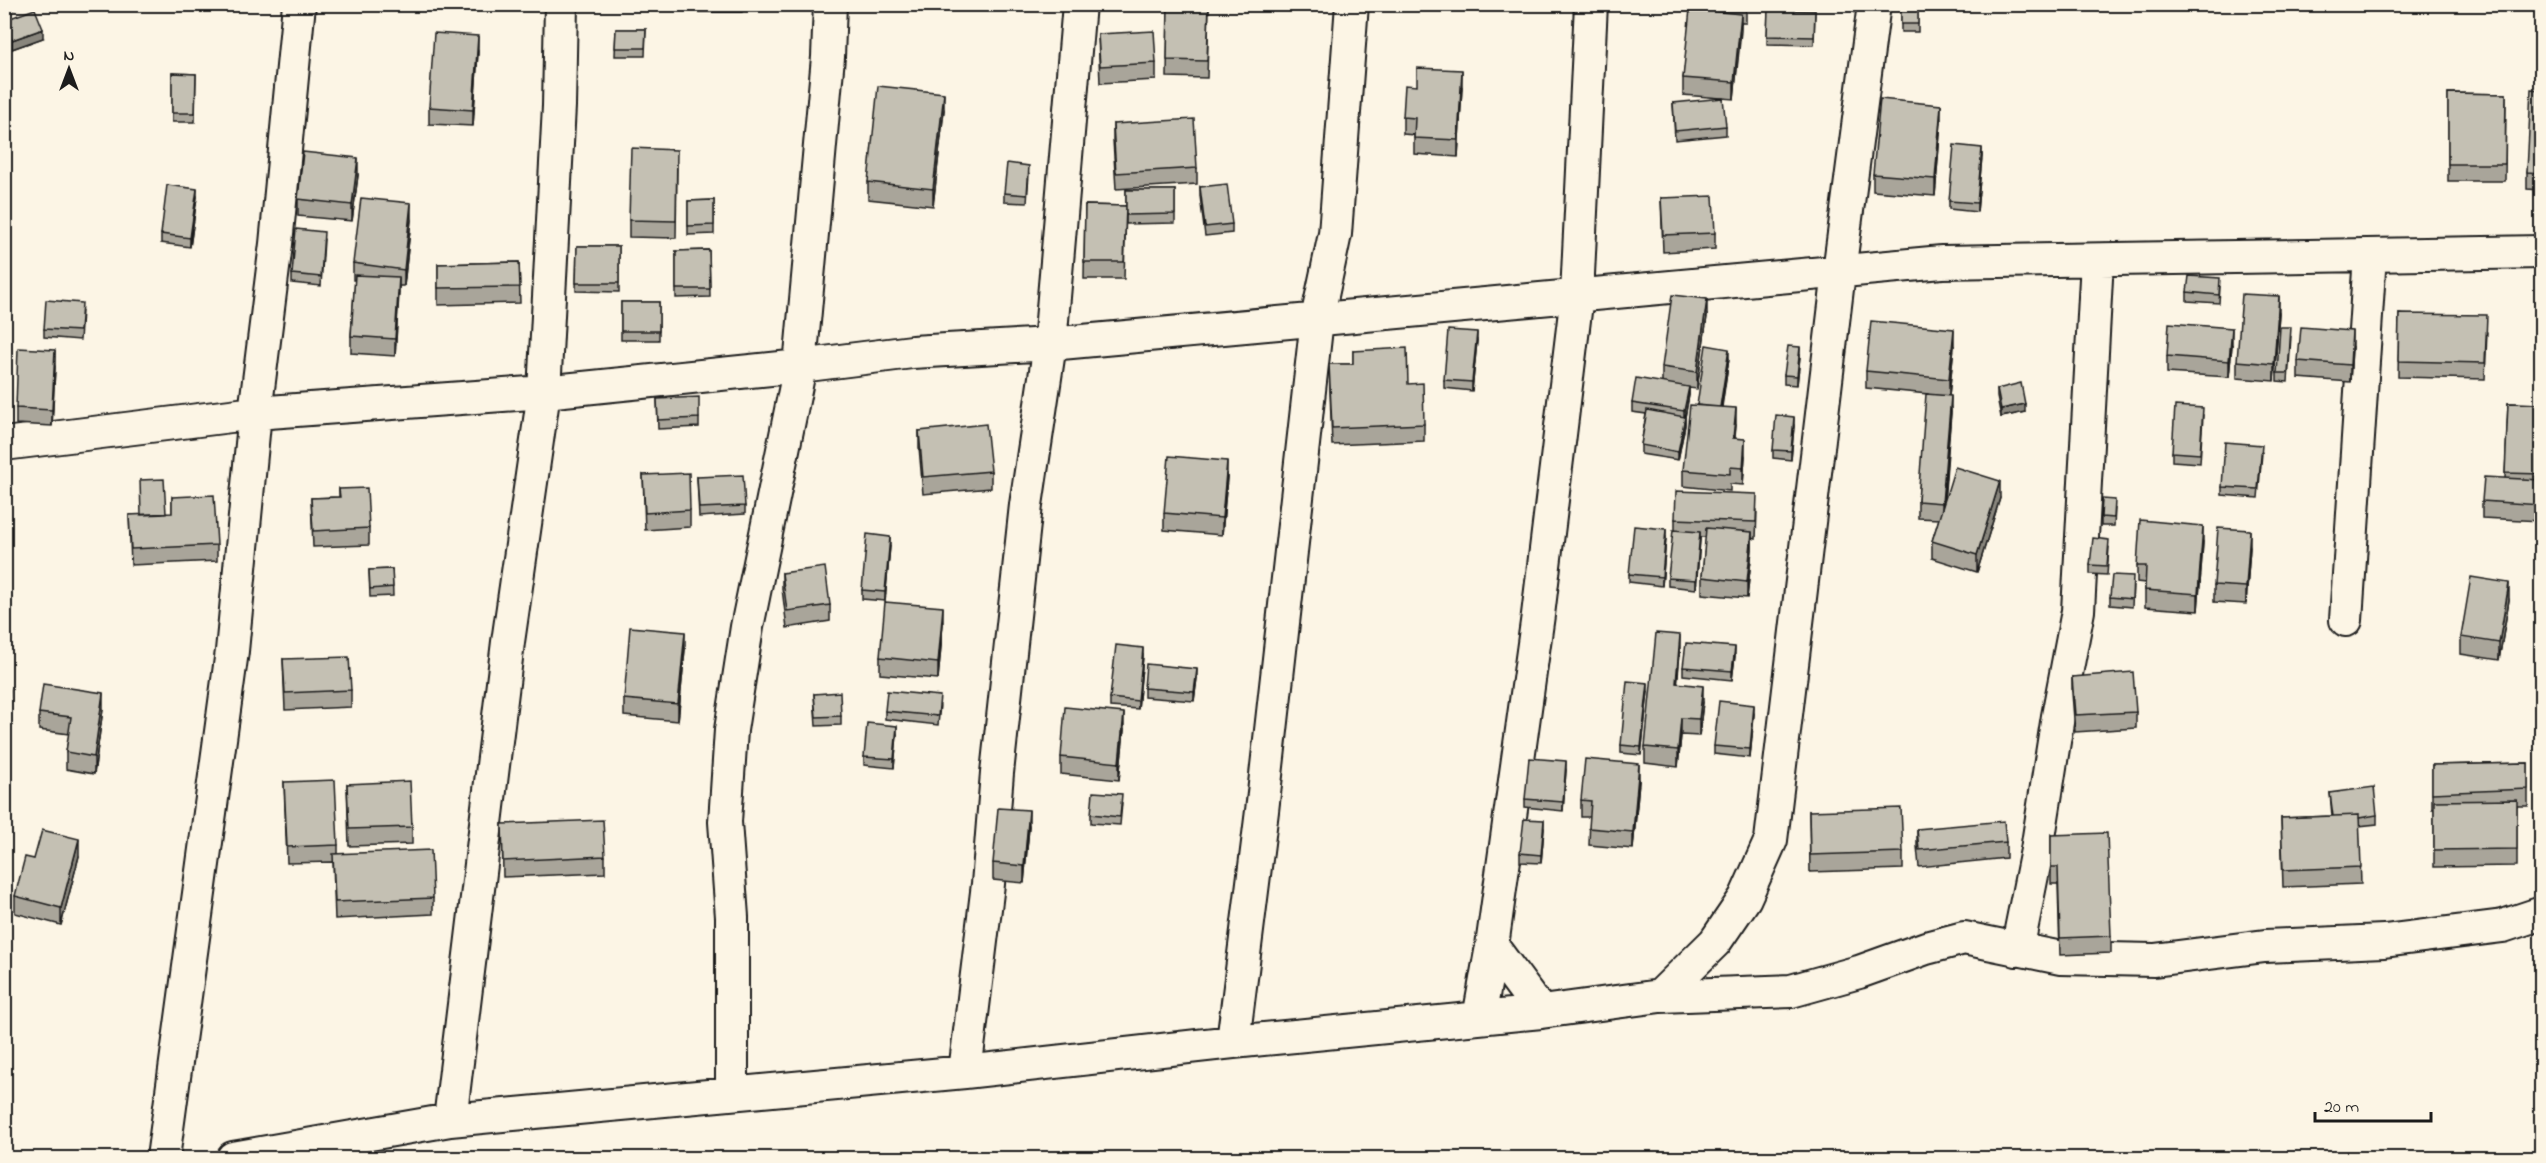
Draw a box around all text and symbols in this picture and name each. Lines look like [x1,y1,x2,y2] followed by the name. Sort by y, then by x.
[39,39,99,99] north arrow
[64,44,75,68] text: N
[2315,1085,2430,1123] scale bar
[2324,1095,2359,1121] text: 20 m

